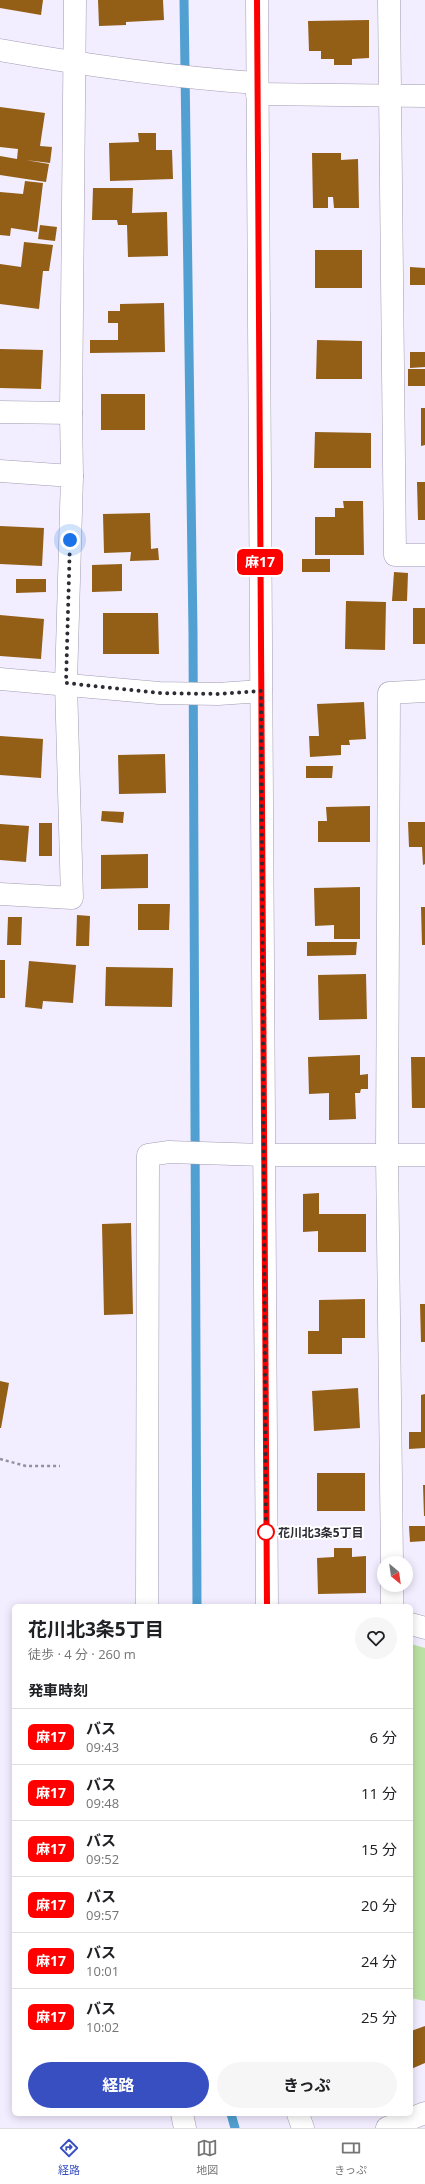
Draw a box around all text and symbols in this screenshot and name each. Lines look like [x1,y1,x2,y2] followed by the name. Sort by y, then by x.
[60,530,80,550] your location
[237,549,283,575] line badge: 麻17
[245,552,275,571] text: 麻17
[257,1523,275,1541] marker: 花川北3条5丁目
[278,1524,364,1541] place label: 花川北3条5丁目
[377,1556,413,1592] north arrow
[377,1556,413,1592] map controls
[28,1616,164,1642] text: 花川北3条5丁目
[355,1617,397,1659] button: heart
[28,1645,136,1663] text: 徒歩 · 4 分 · 260 m
[28,1680,88,1700] text: 発車時刻
[86,1718,116,1738] text: バス
[36,1727,66,1746] text: 麻17
[370,1727,397,1747] text: 6 分
[86,1738,119,1756] text: 09:43
[86,1774,116,1794] text: バス
[36,1783,66,1802] text: 麻17
[361,1783,397,1803] text: 11 分
[86,1794,119,1812] text: 09:48
[86,1830,116,1850] text: バス
[36,1839,66,1858] text: 麻17
[361,1839,397,1859] text: 15 分
[86,1850,119,1868] text: 09:52
[86,1886,116,1906] text: バス
[36,1895,66,1914] text: 麻17
[361,1895,397,1915] text: 20 分
[86,1906,119,1924] text: 09:57
[86,1942,116,1962] text: バス
[36,1951,66,1970] text: 麻17
[361,1951,397,1971] text: 24 分
[86,1962,119,1980] text: 10:01
[86,1998,116,2018] text: バス
[36,2007,66,2026] text: 麻17
[361,2007,397,2027] text: 25 分
[86,2018,119,2036] text: 10:02
[28,2062,209,2108] button: 経路
[217,2062,397,2108] button: きっぷ
[58,2137,80,2177] tab: 経路
[196,2137,218,2177] tab: 地図
[334,2137,367,2177] tab: きっぷ

